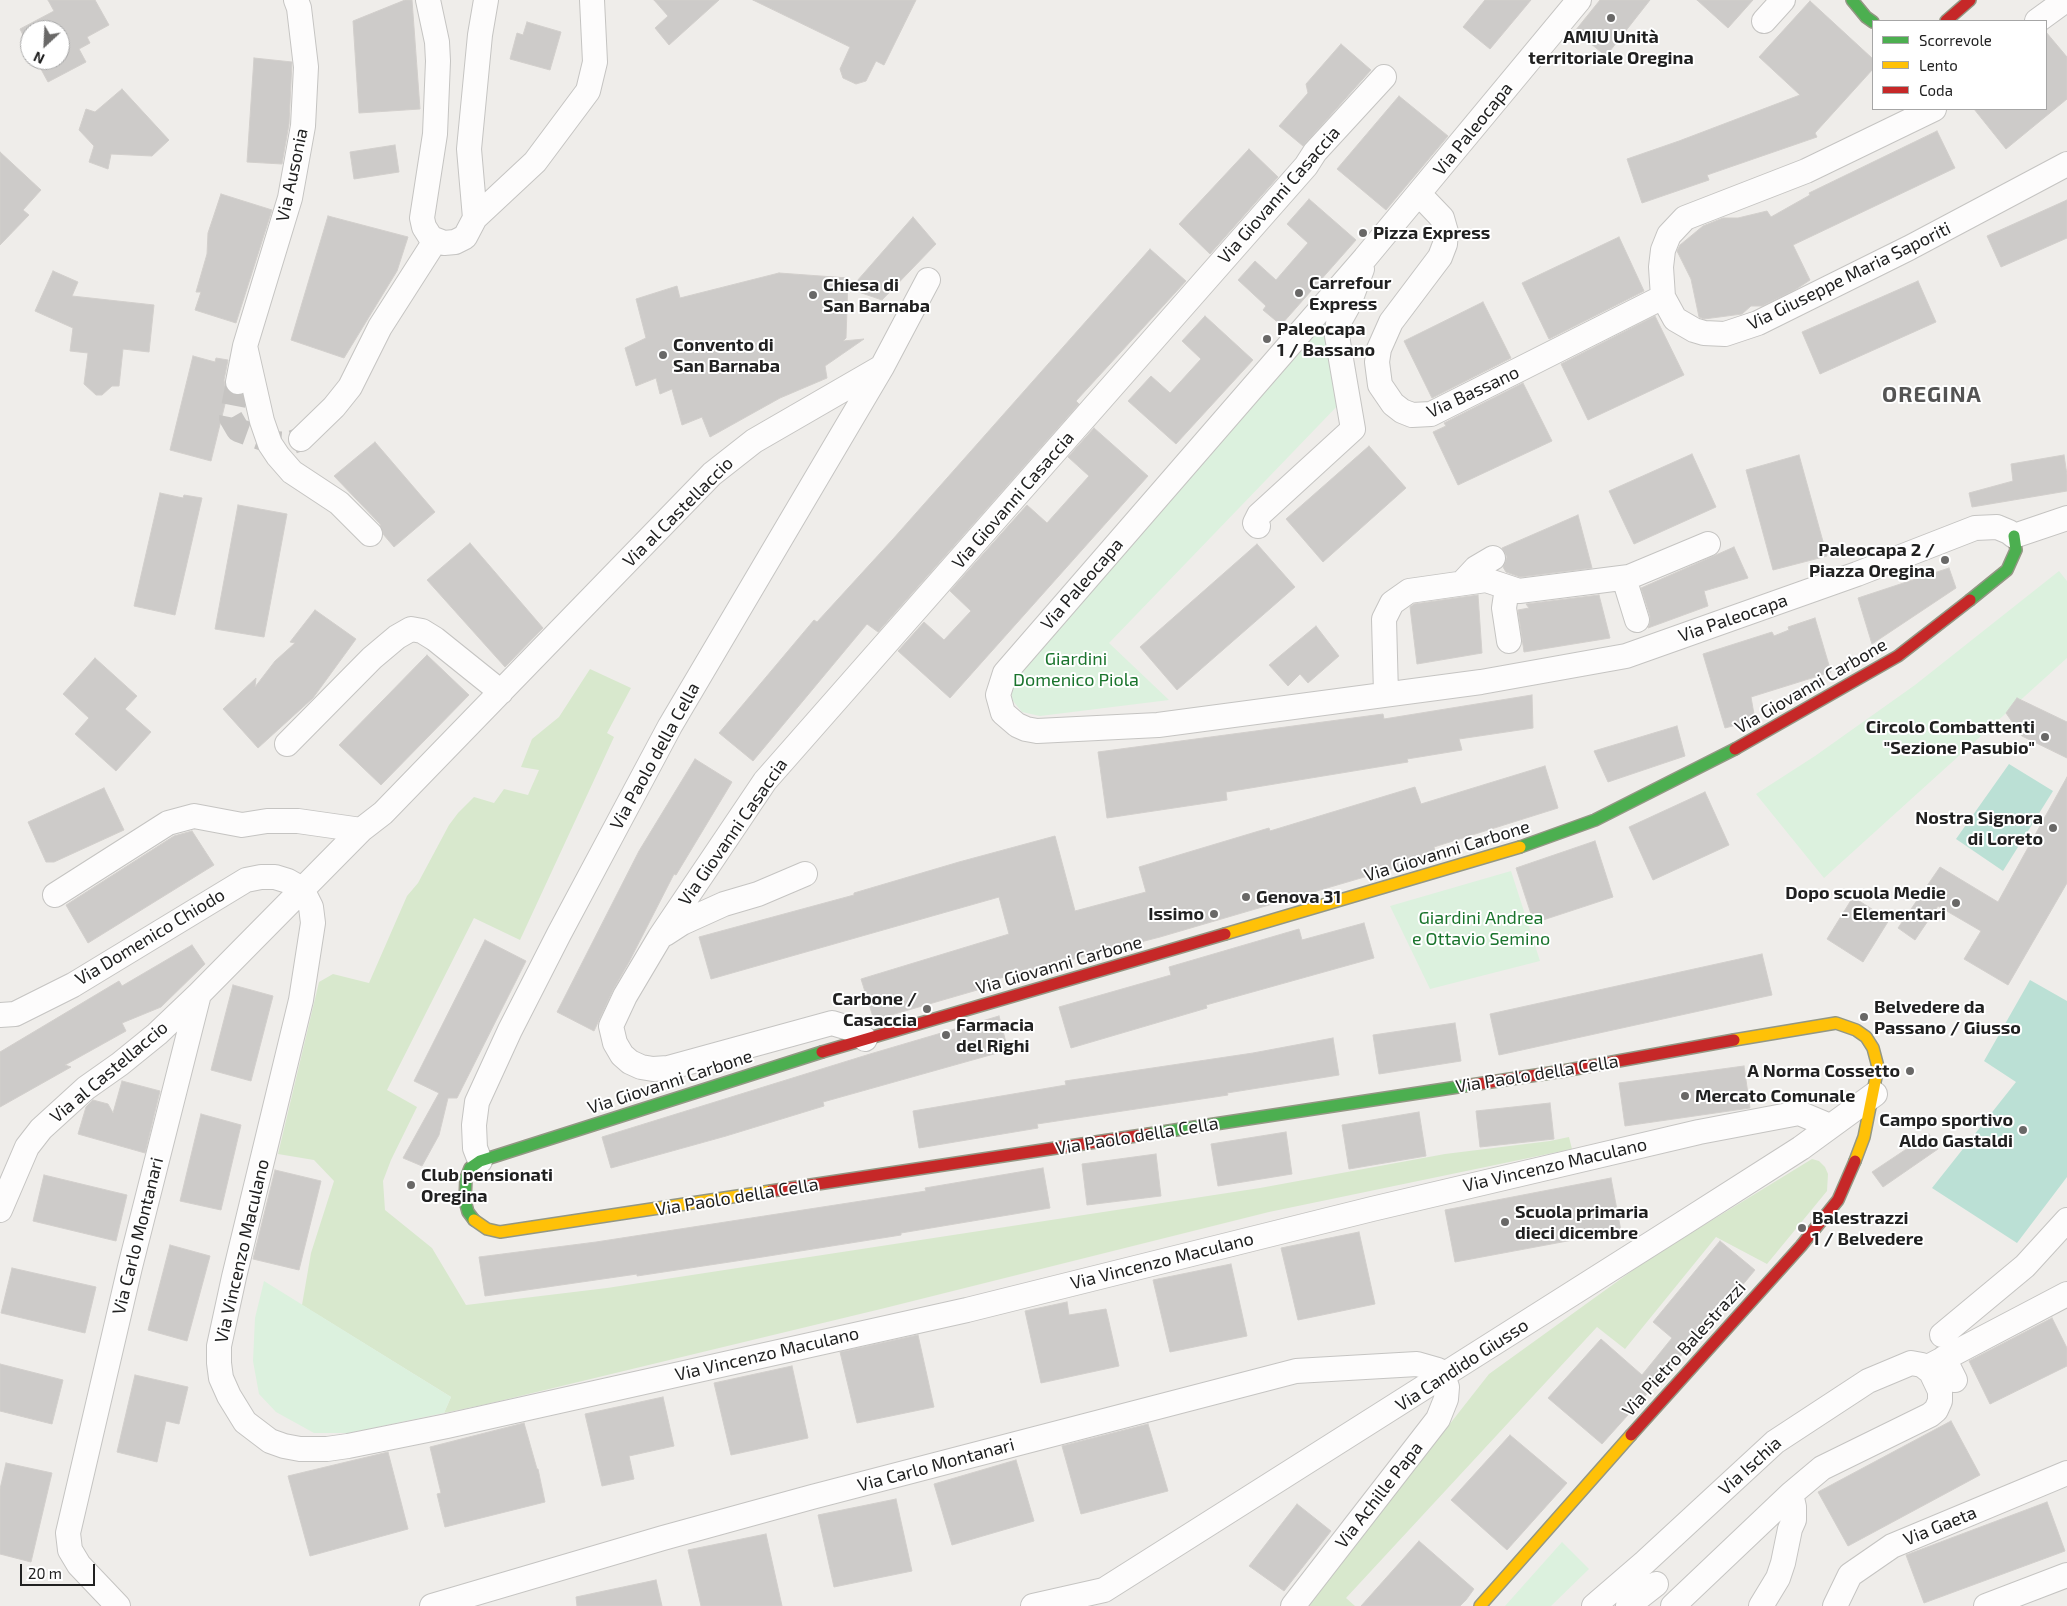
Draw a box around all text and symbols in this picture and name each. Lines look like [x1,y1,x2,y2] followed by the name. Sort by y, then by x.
[1605,12,1617,24] marker: AMIU Unità territoriale Oregina
[20,20,70,70] north arrow
[1872,20,2047,110] legend
[1528,26,1694,68] place label: AMIU Unità territoriale Oregina
[1919,31,1992,49] text: Scorrevole
[31,48,47,68] text: N
[1919,56,1958,74] text: Lento
[1429,78,1517,180] street label: Via Paleocapa
[1919,81,1953,99] text: Coda
[1213,122,1345,268] street label: Via Giovanni Casaccia
[272,126,312,224] street label: Via Ausonia
[1744,217,1954,335] street label: Via Giuseppe Maria Saporiti
[1373,222,1490,244] place label: Pizza Express
[1357,227,1369,239] marker: Pizza Express
[1309,272,1391,314] place label: Carrefour Express
[823,274,930,316] place label: Chiesa di San Barnaba
[1293,287,1305,299] marker: Carrefour Express
[807,289,819,301] marker: Chiesa di San Barnaba
[1277,318,1375,360] place label: Paleocapa 1 / Bassano
[1261,333,1273,345] marker: Paleocapa 1 / Bassano
[673,334,780,376] place label: Convento di San Barnaba
[657,349,669,361] marker: Convento di San Barnaba
[1423,361,1523,423] street label: Via Bassano
[1881,382,1983,408] district label: OREGINA
[947,427,1079,573] street label: Via Giovanni Casaccia
[618,452,738,572] street label: Via al Castellaccio
[1036,534,1128,634] street label: Via Paleocapa
[1809,539,1935,582] place label: Paleocapa 2 / Piazza Oregina
[1939,554,1951,566] marker: Paleocapa 2 / Piazza Oregina
[1676,589,1790,647] street label: Via Paleocapa
[1731,634,1891,738] street label: Via Giovanni Carbone
[1013,648,1139,691] park label: Giardini Domenico Piola
[606,679,704,833] street label: Via Paolo della Cella
[1866,716,2035,759] place label: Circolo Combattenti "Sezione Pasubio"
[2039,731,2051,743] marker: Circolo Combattenti "Sezione Pasubio"
[674,754,792,910] street label: Via Giovanni Casaccia
[1915,807,2043,850] place label: Nostra Signora di Loreto
[1362,816,1532,886] street label: Via Giovanni Carbone
[2047,822,2059,834] marker: Nostra Signora di Loreto
[1785,882,1946,924] place label: Dopo scuola Medie - Elementari
[71,884,229,990] street label: Via Domenico Chiodo
[1256,886,1341,908] place label: Genova 31
[1240,891,1252,903] marker: Genova 31
[1950,897,1962,909] marker: Dopo scuola Medie - Elementari
[1148,903,1204,925] place label: Issimo
[1412,907,1550,950] park label: Giardini Andrea e Ottavio Semino
[1208,908,1220,920] marker: Issimo
[973,931,1145,999] street label: Via Giovanni Carbone
[832,988,917,1030] place label: Carbone / Casaccia
[1874,996,2021,1038] place label: Belvedere da Passano / Giusso
[921,1003,933,1015] marker: Carbone / Casaccia
[1858,1011,1870,1023] marker: Belvedere da Passano / Giusso
[956,1014,1034,1056] place label: Farmacia del Righi
[46,1016,172,1128] street label: Via al Castellaccio
[940,1029,952,1041] marker: Farmacia del Righi
[585,1045,755,1119] street label: Via Giovanni Carbone
[1454,1050,1620,1098] street label: Via Paolo della Cella
[1747,1060,1900,1082] place label: A Norma Cossetto
[1904,1065,1916,1077] marker: A Norma Cossetto
[1695,1085,1855,1107] place label: Mercato Comunale
[1679,1090,1691,1102] marker: Mercato Comunale
[1879,1109,2013,1152] place label: Campo sportivo Aldo Gastaldi
[1054,1112,1220,1160] street label: Via Paolo della Cella
[2017,1124,2029,1136] marker: Campo sportivo Aldo Gastaldi
[1461,1133,1649,1197] street label: Via Vincenzo Maculano
[108,1155,168,1317] street label: Via Carlo Montanari
[210,1157,274,1345] street label: Via Vincenzo Maculano
[421,1164,553,1206] place label: Club pensionati Oregina
[654,1173,820,1221] street label: Via Paolo della Cella
[405,1179,417,1191] marker: Club pensionati Oregina
[1515,1201,1649,1244] place label: Scuola primaria dieci dicembre
[1812,1207,1923,1250] place label: Balestrazzi 1 / Belvedere
[1499,1216,1511,1228] marker: Scuola primaria dieci dicembre
[1796,1222,1808,1234] marker: Balestrazzi 1 / Belvedere
[1068,1228,1256,1294] street label: Via Vincenzo Maculano
[1618,1277,1750,1421] street label: Via Pietro Balestrazzi
[1392,1314,1532,1416] street label: Via Candido Giusso
[673,1322,861,1386] street label: Via Vincenzo Maculano
[1714,1432,1786,1500] street label: Via Ischia
[855,1434,1017,1496] street label: Via Carlo Montanari
[1331,1437,1427,1553] street label: Via Achille Papa
[1900,1502,1980,1550] street label: Via Gaeta
[22,1554,98,1586] scale bar
[28,1564,62,1582] text: 20 m

